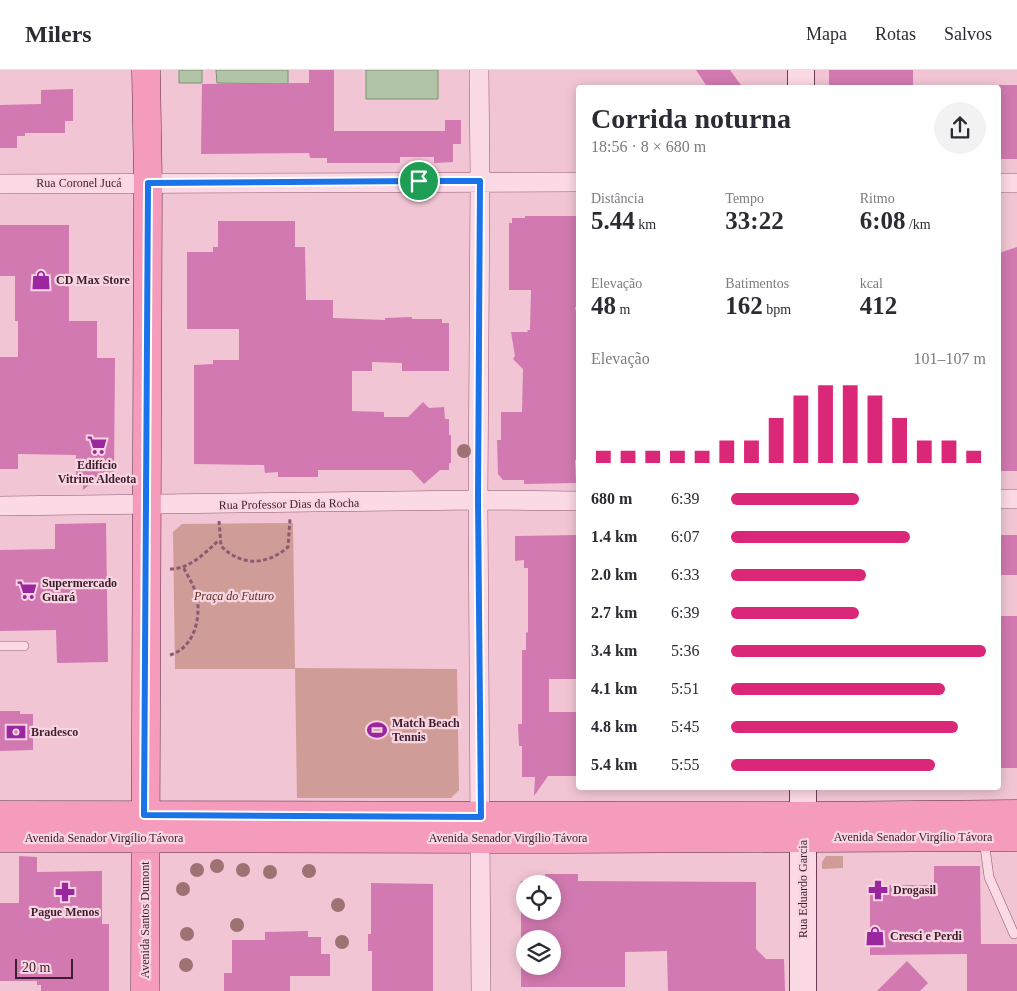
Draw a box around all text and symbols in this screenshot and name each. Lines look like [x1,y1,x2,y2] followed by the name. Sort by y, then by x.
[25,21,92,47] text: Milers
[806,24,847,44] text: Mapa
[875,24,916,44] text: Rotas
[944,24,992,44] text: Salvos
[934,102,986,154] button: share
[591,103,791,134] text: Corrida noturna
[591,138,706,155] text: 18:56 · 8 × 680 m
[398,160,440,202] pin
[405,167,433,195] icon: arrive
[36,176,122,190] street label: Rua Coronel Jucá
[591,191,644,206] text: Distância
[725,191,764,206] text: Tempo
[860,191,895,206] text: Ritmo
[591,207,635,234] text: 5.44
[725,207,784,234] text: 33:22
[860,207,905,234] text: 6:08
[635,217,656,232] text: km
[905,217,931,232] text: /km
[30,269,52,291] shop icon: CD Max Store
[56,273,130,287] place label: CD Max Store
[591,276,642,291] text: Elevação
[725,276,789,291] text: Batimentos
[860,276,883,291] text: kcal
[591,292,616,319] text: 48
[725,292,763,319] text: 162
[860,292,897,319] text: 412
[616,302,630,317] text: m
[763,302,791,317] text: bpm
[591,350,650,367] text: Elevação
[914,350,986,367] text: 101–107 m
[86,434,108,456] supermarket icon: Edifício Vitrine Aldeota
[58,458,136,486] place label: Edifício Vitrine Aldeota
[591,490,632,507] text: 680 m
[671,490,699,507] text: 6:39
[219,496,360,512] street label: Rua Professor Dias da Rocha
[591,528,637,545] text: 1.4 km
[671,528,699,545] text: 6:07
[591,566,637,583] text: 2.0 km
[671,566,699,583] text: 6:33
[42,576,117,604] place label: Supermercado Guará
[16,579,38,601] supermarket icon: Supermercado Guará
[193,589,274,603] park label: Praça do Futuro
[591,604,637,621] text: 2.7 km
[671,604,699,621] text: 6:39
[591,642,637,659] text: 3.4 km
[671,642,699,659] text: 5:36
[591,680,637,697] text: 4.1 km
[671,680,699,697] text: 5:51
[392,716,460,744] place label: Match Beach Tennis
[591,718,637,735] text: 4.8 km
[671,718,699,735] text: 5:45
[366,719,388,741] sports icon: Match Beach Tennis
[5,721,27,743] bank icon: Bradesco
[31,725,78,739] place label: Bradesco
[591,756,637,773] text: 5.4 km
[671,756,699,773] text: 5:55
[834,830,993,844] street label: Avenida Senador Virgílio Távora
[25,831,184,845] street label: Avenida Senador Virgílio Távora
[429,831,588,845] street label: Avenida Senador Virgílio Távora
[796,839,810,938] street label: Rua Eduardo Garcia
[138,861,152,979] street label: Avenida Santos Dumont
[516,875,561,975] map controls
[516,875,561,920] button: locate
[867,879,889,901] pharmacy icon: Drogasil
[54,881,76,903] pharmacy icon: Pague Menos
[893,883,937,897] place label: Drogasil
[31,905,99,919] place label: Pague Menos
[864,925,886,947] shop icon: Cresci e Perdi
[890,929,962,943] place label: Cresci e Perdi
[516,930,561,975] button: layers
[15,956,72,979] scale bar
[22,960,50,975] text: 20 m

